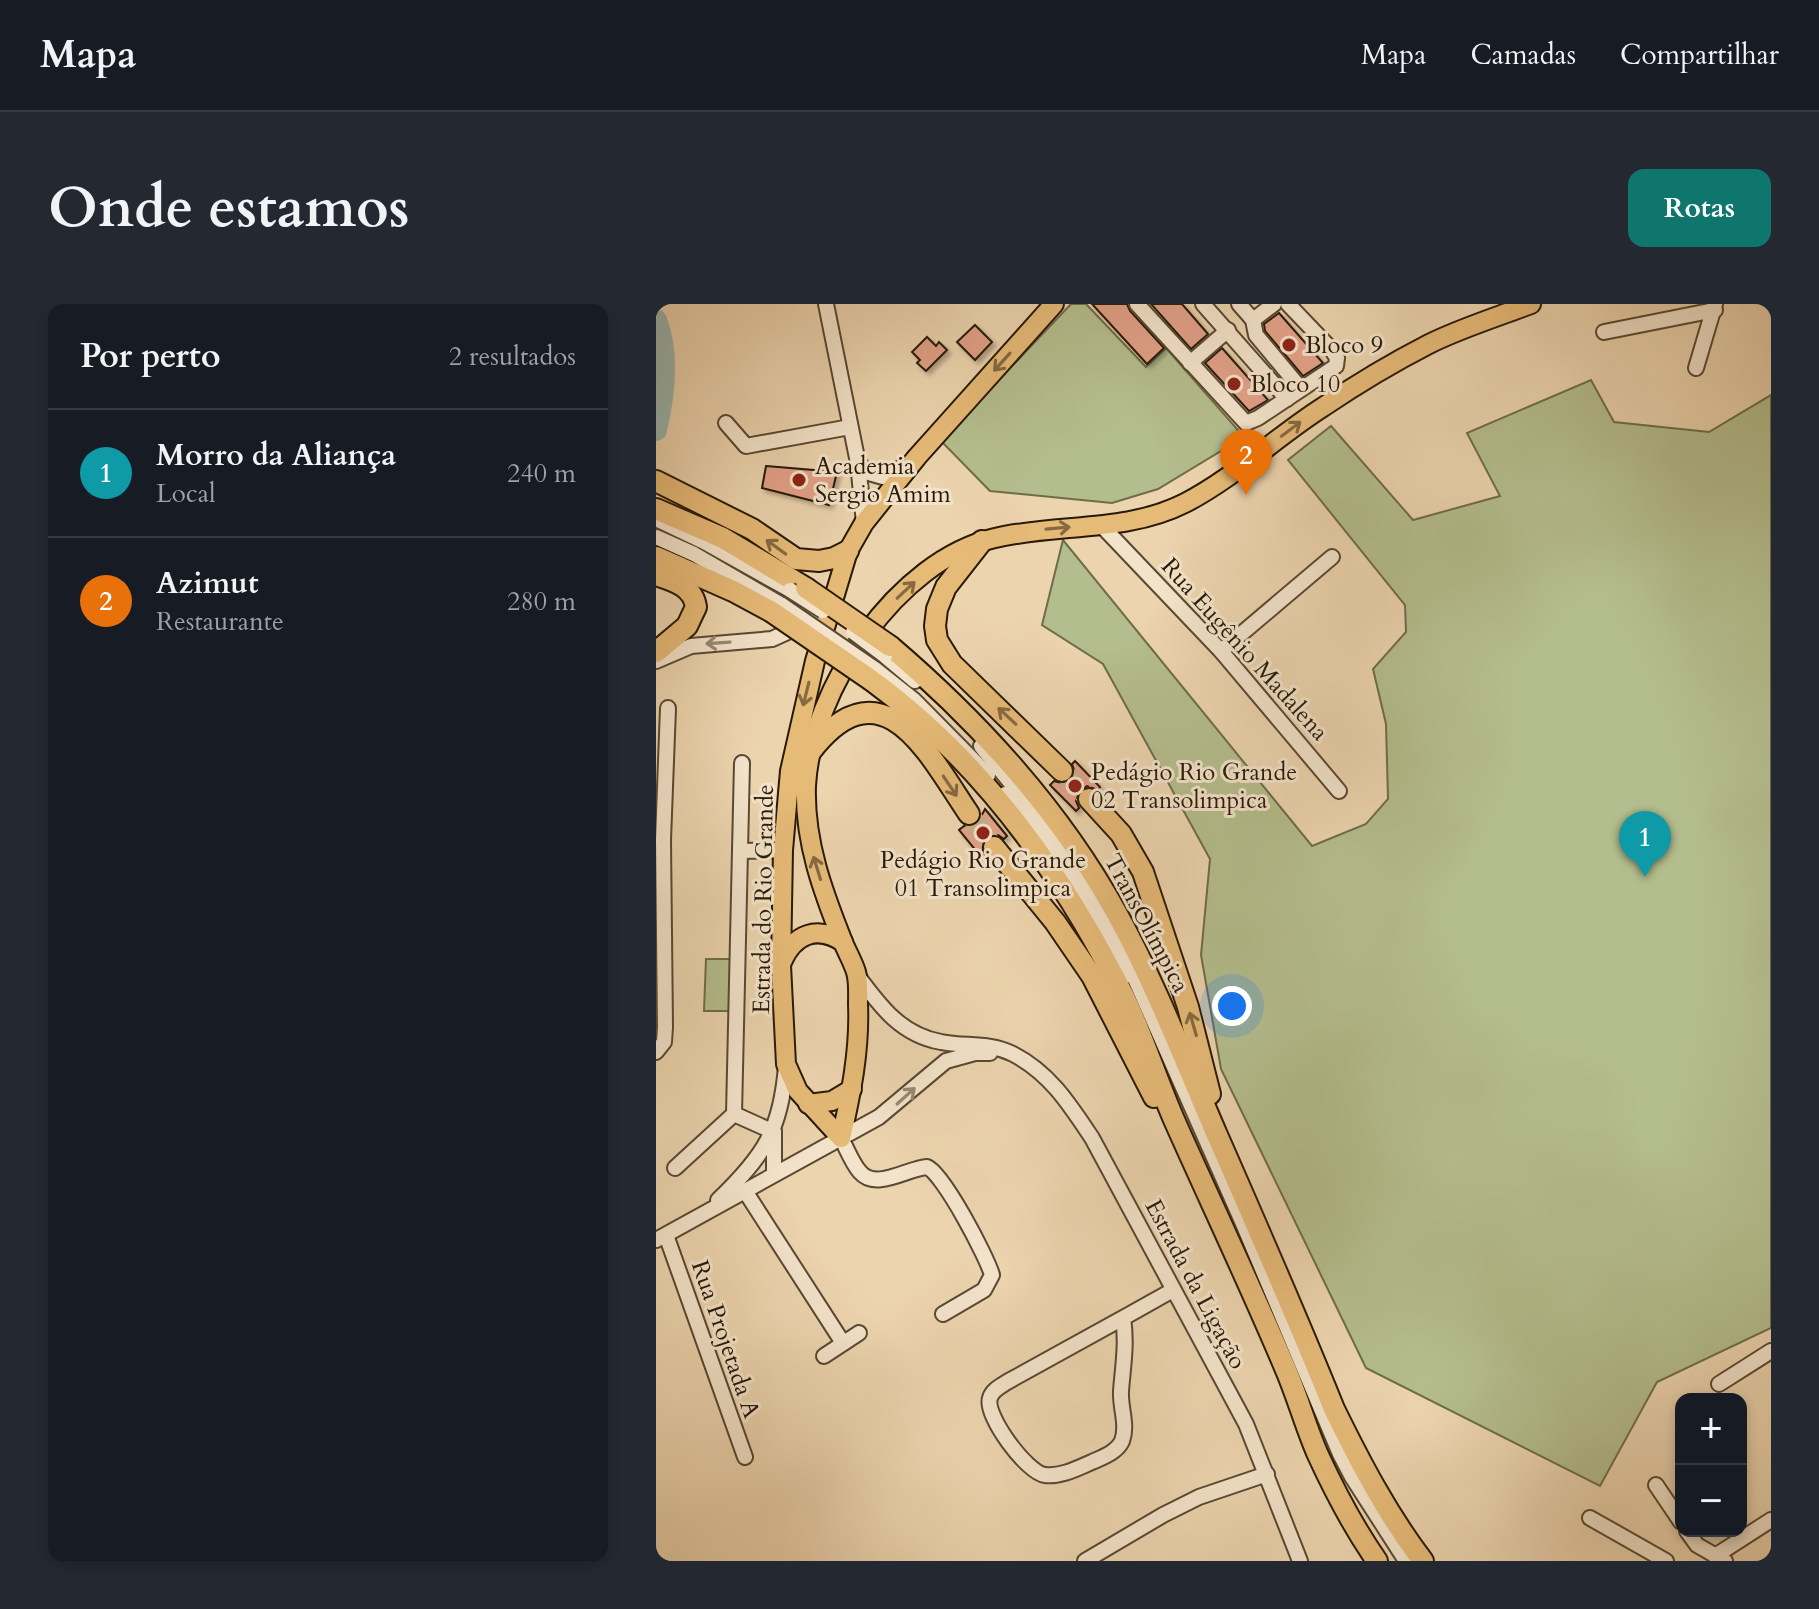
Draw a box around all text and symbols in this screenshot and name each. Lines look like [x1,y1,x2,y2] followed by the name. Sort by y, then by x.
[40,29,136,81] text: Mapa
[1361,36,1426,74] text: Mapa
[1470,36,1576,74] text: Camadas
[1620,36,1779,74] text: Compartilhar
[1628,169,1771,247] button: Rotas
[48,171,410,246] text: Onde estamos
[1305,329,1383,362] place label: Bloco 9
[80,333,221,379] text: Por perto
[1280,336,1298,354] marker: Bloco 9
[449,339,576,374] text: 2 resultados
[993,352,1011,372] one-way arrow
[1250,368,1340,401] place label: Bloco 10
[1225,375,1243,393] marker: Bloco 10
[1280,421,1302,437] one-way arrow
[1220,429,1272,495] pin: 2
[156,435,396,476] text: Morro da Aliança
[815,450,951,511] place label: Academia Sergio Amim
[99,456,113,491] text: 1
[507,456,576,491] text: 240 m
[790,471,808,489] marker: Academia Sergio Amim
[156,476,216,511] text: Local
[1044,520,1071,535] one-way arrow
[766,539,787,556] one-way arrow
[1153,551,1336,748] street label: Rua Eugênio Madalena
[156,563,259,604] text: Azimut
[895,581,915,599] one-way arrow
[99,584,113,619] text: 2
[507,584,576,619] text: 280 m
[156,604,284,639] text: Restaurante
[705,636,732,651] one-way arrow
[798,681,813,707] one-way arrow
[997,707,1017,726] one-way arrow
[1091,756,1297,817] place label: Pedágio Rio Grande 02 Transolimpica
[942,775,958,797] one-way arrow
[1066,777,1084,795] marker: Pedágio Rio Grande 02 Transolimpica
[745,784,782,1014] street label: Estrada do Rio Grande
[1619,811,1671,877] pin: 1
[974,824,992,842] marker: Pedágio Rio Grande 01 Transolimpica
[880,844,1086,905] place label: Pedágio Rio Grande 01 Transolimpica
[1096,848,1197,999] street label: TransOlímpica
[809,856,824,882] one-way arrow
[1212,986,1252,1026] your location
[1185,1012,1200,1038] one-way arrow
[896,1088,916,1106] one-way arrow
[1137,1193,1254,1375] street label: Estrada da Ligação
[683,1256,768,1423] street label: Rua Projetada A
[1675,1393,1747,1537] map controls
[1675,1393,1747,1465] button: +
[1675,1465,1747,1537] button: −

